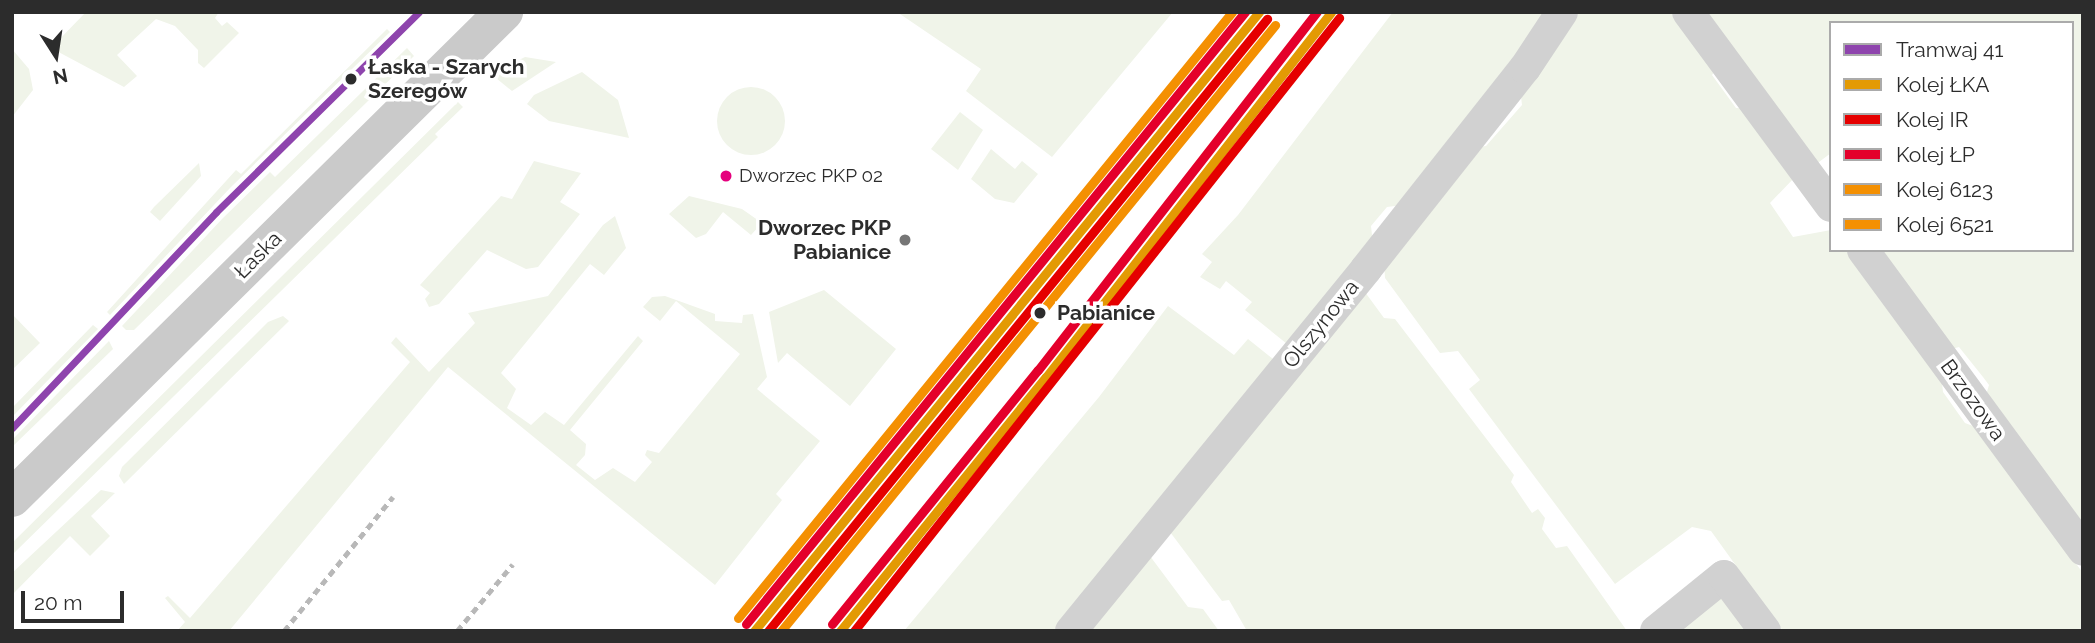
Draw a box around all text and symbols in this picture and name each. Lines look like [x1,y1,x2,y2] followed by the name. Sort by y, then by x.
[21,21,91,91] north arrow
[1829,21,2074,252] legend
[1896,37,2004,62] text: Tramwaj 41
[368,54,524,104] place label: Łaska - Szarych Szeregów
[51,64,70,89] text: N
[340,68,362,90] marker: Łaska - Szarych Szeregów
[1896,72,1990,97] text: Kolej ŁKA
[1896,107,1968,132] text: Kolej IR
[1896,142,1975,167] text: Kolej ŁP
[739,165,883,187] place label: Dworzec PKP 02
[719,169,733,183] marker: Dworzec PKP 02
[1896,177,1993,202] text: Kolej 6123
[1896,212,1994,237] text: Kolej 6521
[758,215,891,265] place label: Dworzec PKP Pabianice
[229,226,287,284] street label: Łaska
[897,232,913,248] marker: Dworzec PKP Pabianice
[1278,275,1364,373] street label: Olszynowa
[1057,300,1155,326] place label: Pabianice
[1029,302,1051,324] marker: Pabianice
[1935,355,2011,445] street label: Brzozowa
[24,576,128,620] scale bar
[34,590,82,615] text: 20 m

